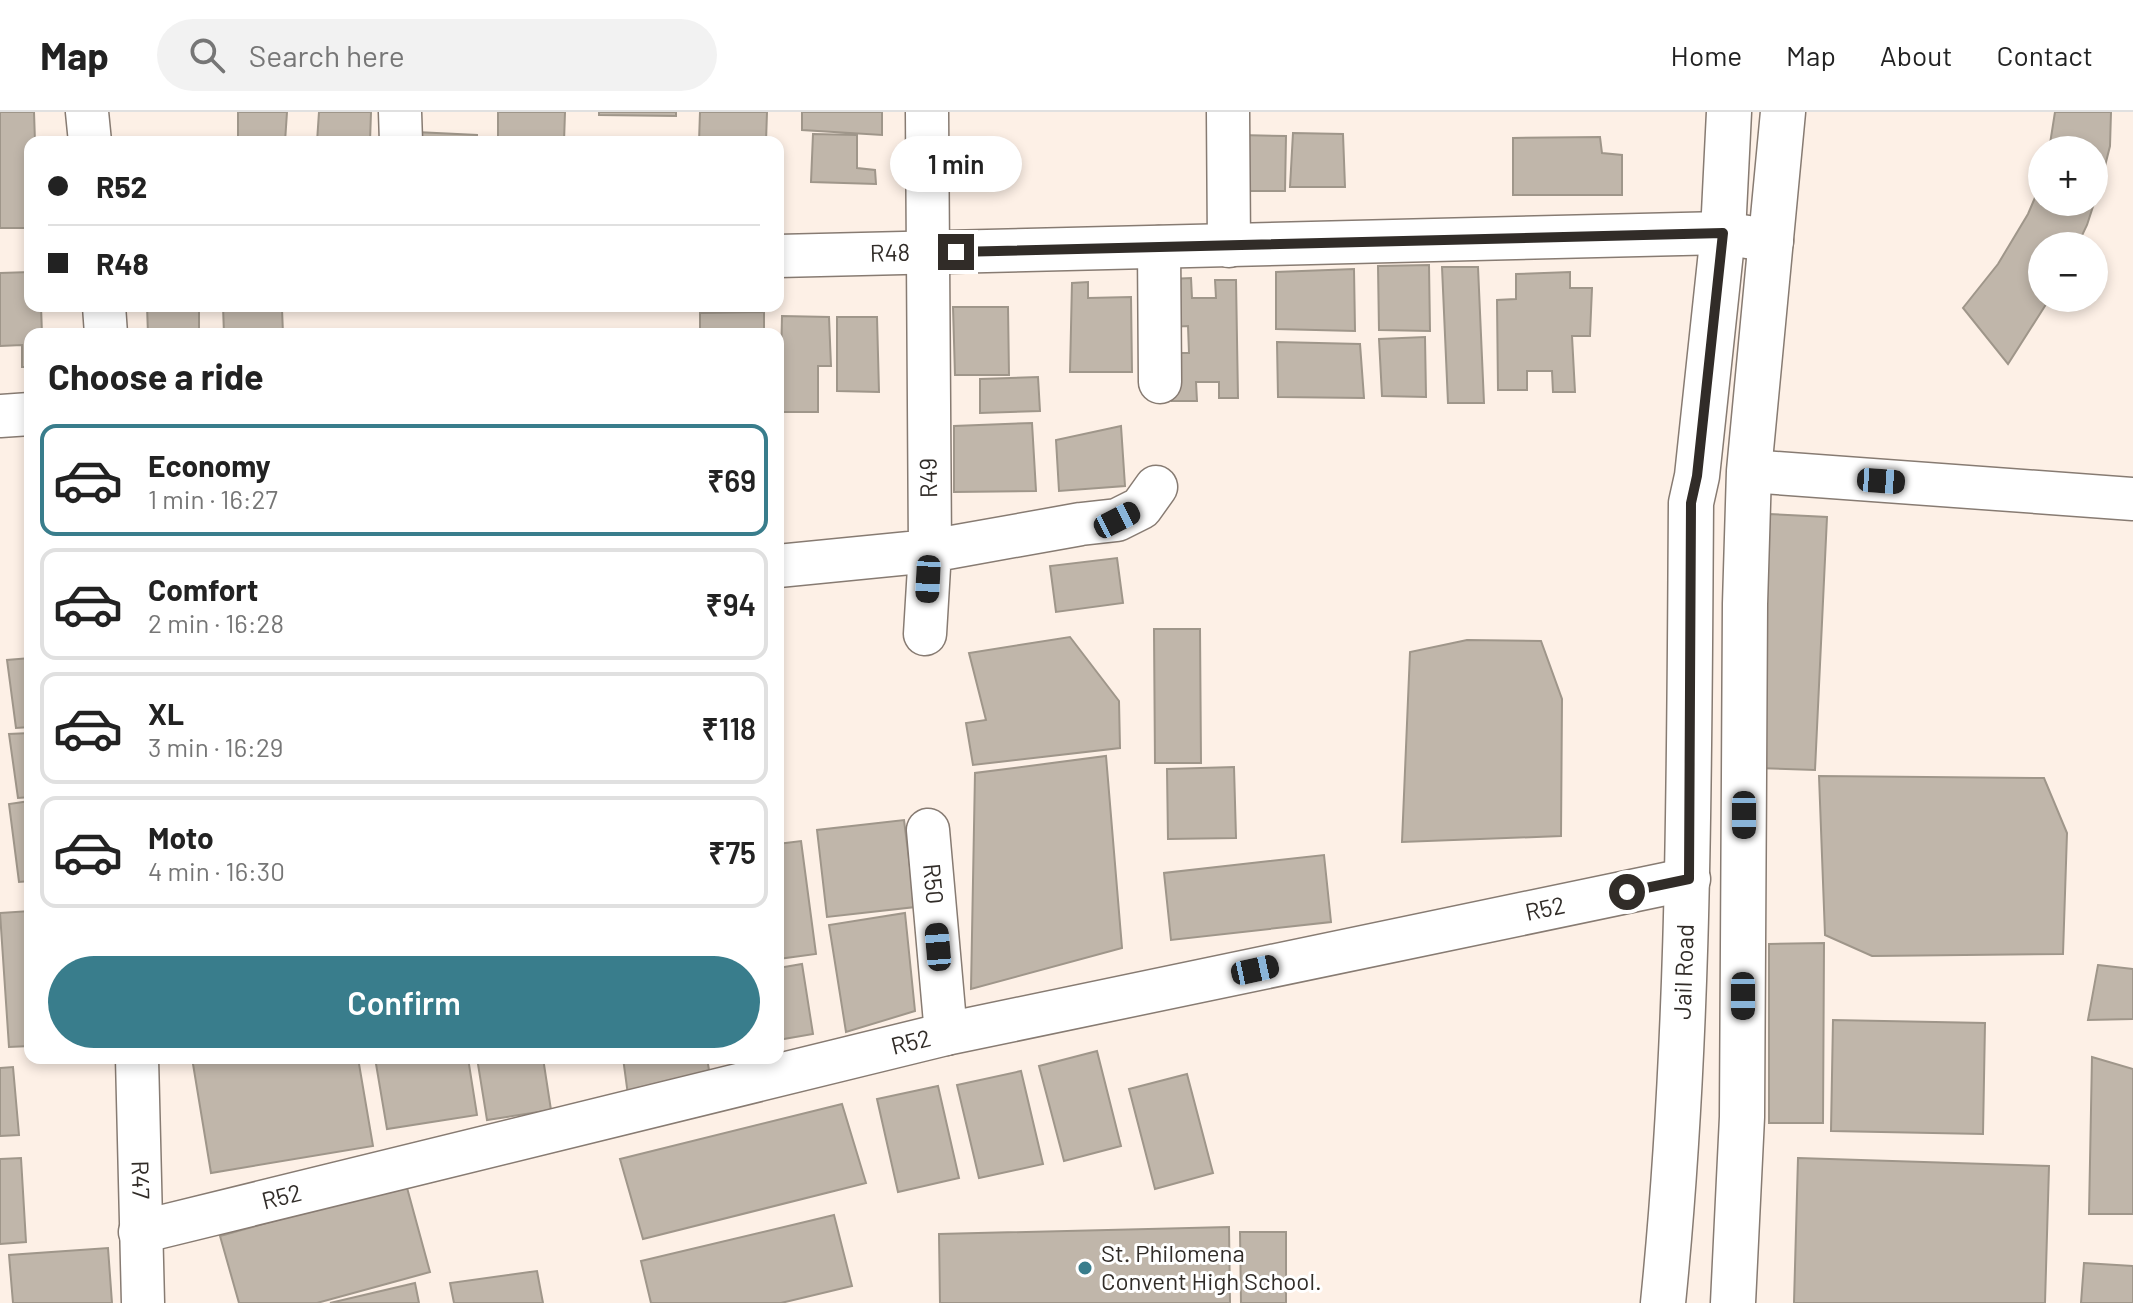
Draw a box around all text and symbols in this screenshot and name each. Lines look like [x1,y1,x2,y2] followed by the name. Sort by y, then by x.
[157,19,717,91] search box
[40,32,109,78] text: Map
[185,33,229,77] icon: search
[249,37,405,73] text: Search here
[1671,38,1742,72] text: Home
[1786,38,1836,72] text: Map
[1880,38,1952,72] text: About
[1996,38,2093,72] text: Contact
[890,136,1022,192] callout: 1 min
[2028,136,2108,312] map controls
[2028,136,2108,216] button: +
[928,148,984,179] text: 1 min
[96,168,147,204] text: R52
[2028,232,2108,312] button: −
[938,234,974,270] route end
[869,237,911,267] street label: R48
[96,245,149,281] text: R48
[48,354,264,397] text: Choose a ride
[52,444,124,516] icon: car
[148,447,271,483] text: Economy
[913,458,942,498] street label: R49
[707,462,756,498] text: ₹69
[1856,467,1906,495] car
[148,483,278,514] text: 1 min · 16:27
[1090,498,1144,542] car
[915,554,941,604] car
[52,568,124,640] icon: car
[148,571,258,607] text: Comfort
[705,586,756,622] text: ₹94
[148,607,284,638] text: 2 min · 16:28
[52,692,124,764] icon: car
[148,695,184,731] text: XL
[701,710,756,746] text: ₹118
[148,731,283,762] text: 3 min · 16:29
[1732,791,1756,839] car
[52,816,124,888] icon: car
[148,819,214,855] text: Moto
[708,834,756,870] text: ₹75
[148,855,285,886] text: 4 min · 16:30
[918,862,950,905] street label: R50
[1609,874,1645,910] route start
[1522,889,1567,926] street label: R52
[924,922,952,972] car
[1667,923,1699,1020] street label: Jail Road
[1229,953,1281,987] car
[48,956,760,1048] button: Confirm
[1731,972,1755,1020] car
[888,1022,934,1060] street label: R52
[127,1160,156,1200] street label: R47
[259,1177,304,1215] street label: R52
[1101,1238,1322,1295] place label: St. Philomena Convent High School.
[1076,1259,1094,1277] marker: St. Philomena Convent High School.

